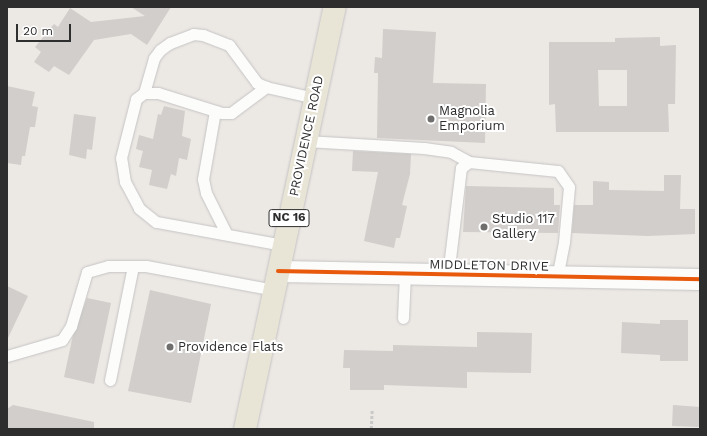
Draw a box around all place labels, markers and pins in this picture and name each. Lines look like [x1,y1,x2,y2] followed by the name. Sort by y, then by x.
[439,104,505,135] place label: Magnolia Emporium
[426,114,436,124] marker: Magnolia Emporium
[492,212,555,243] place label: Studio 117 Gallery
[479,222,489,232] marker: Studio 117 Gallery
[178,339,283,355] place label: Providence Flats
[165,342,175,352] marker: Providence Flats

